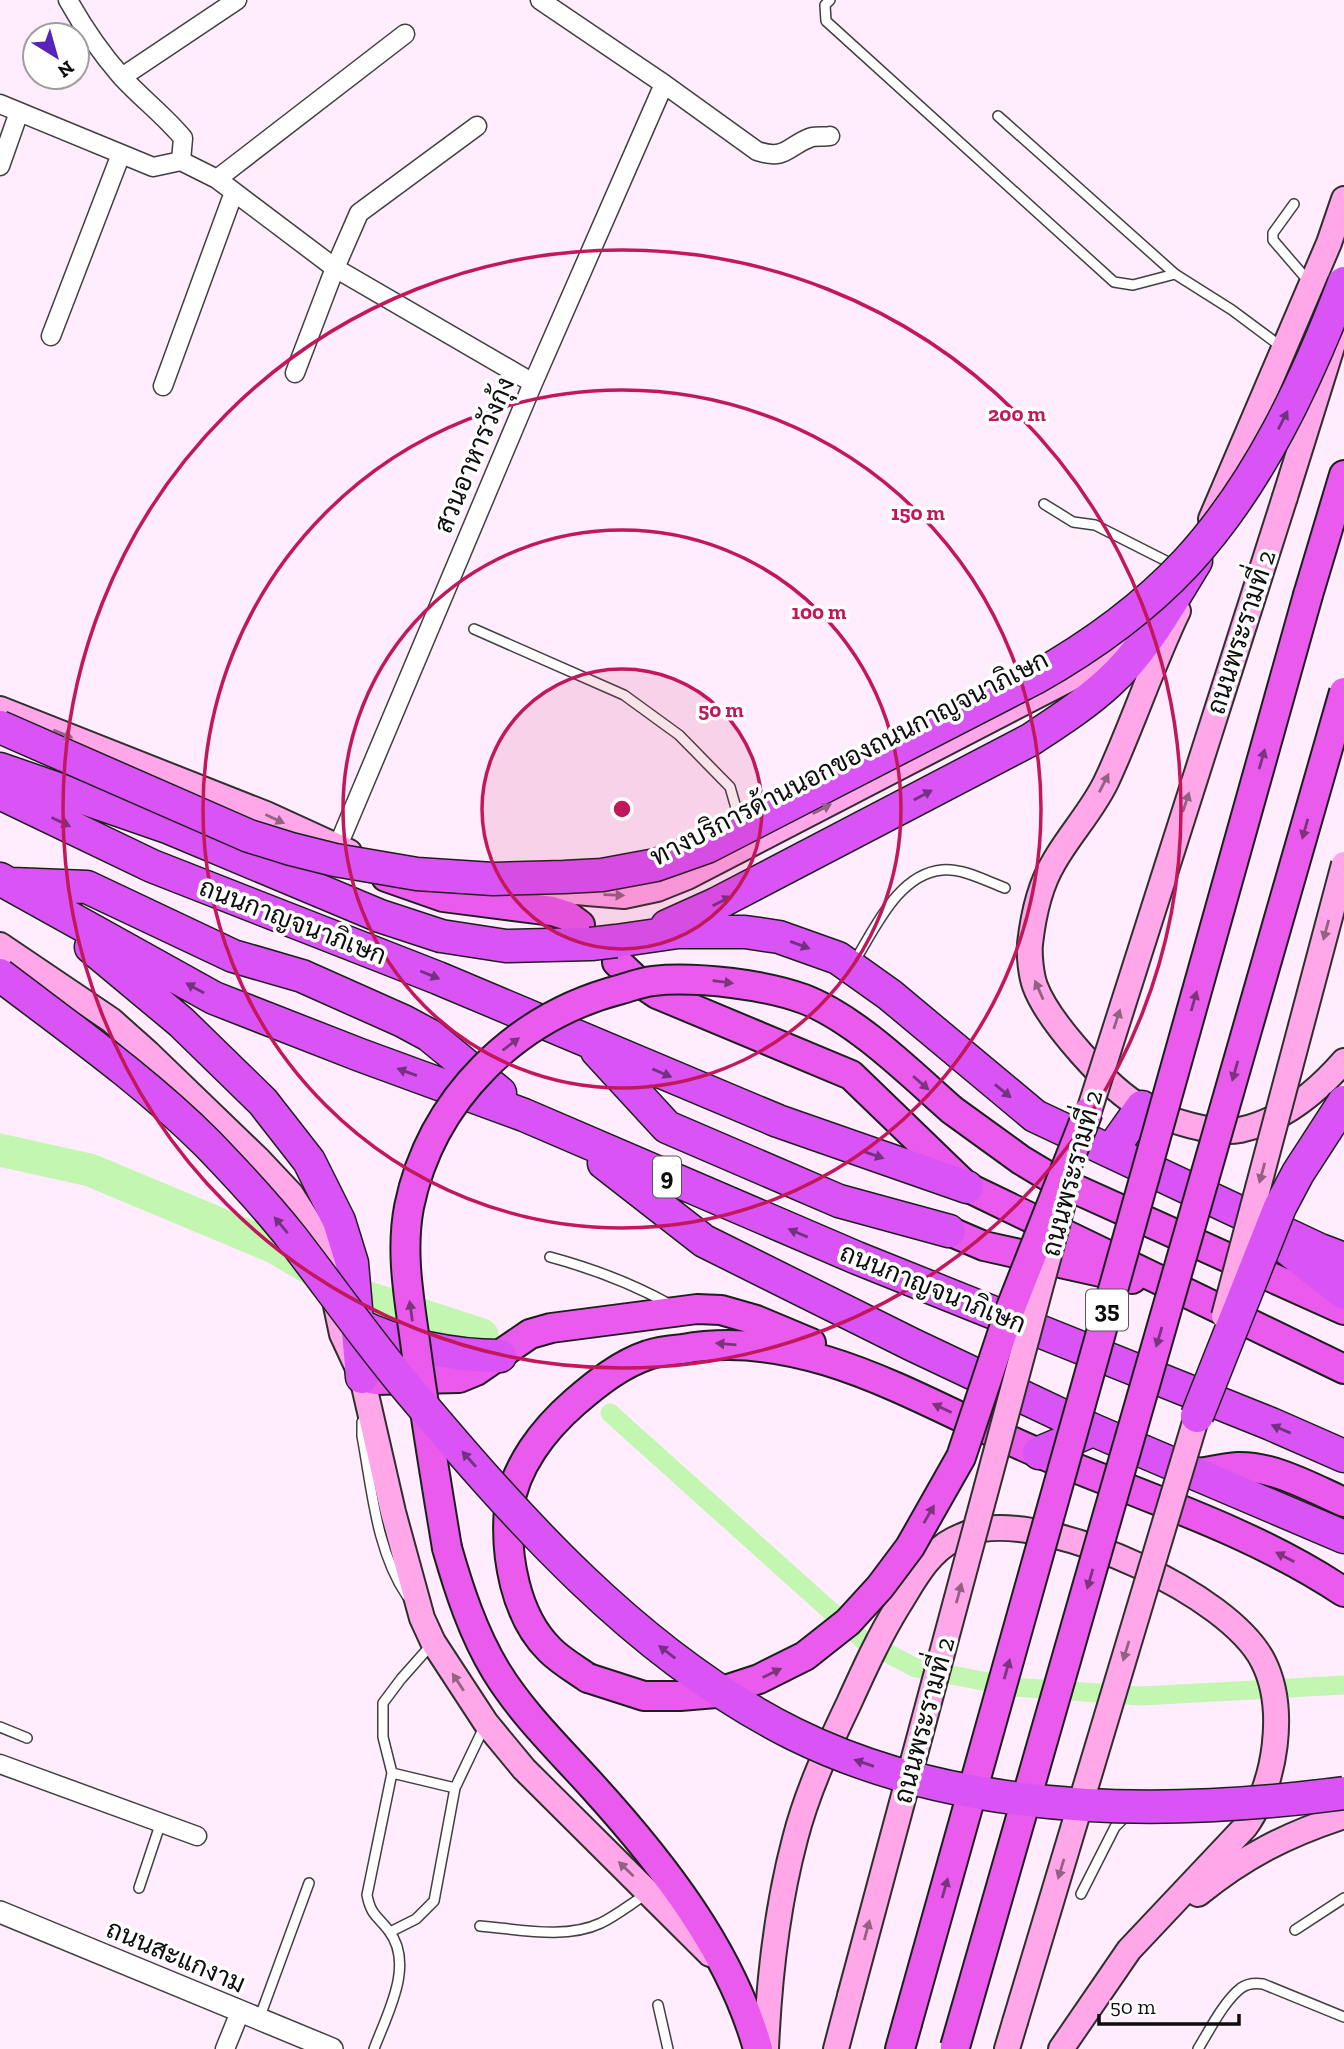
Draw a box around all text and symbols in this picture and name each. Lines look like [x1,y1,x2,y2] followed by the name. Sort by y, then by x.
[21,21,91,91] north arrow
[53,56,79,83] text: N
[427,372,523,539] street label: สวนอาหารวังกุ้ง
[988,401,1046,426] text: 200 m
[1277,410,1288,430] one-way arrow
[891,500,946,525] text: 150 m
[1194,544,1283,718] street label: ถนนพระรามที่ 2
[792,599,847,624] text: 100 m
[645,643,1053,873] street label: ทางบริการด้านนอกของถนนกาญจนาภิเษก
[698,697,744,722] text: 50 m
[53,729,74,740] one-way arrow
[1257,747,1268,769] one-way arrow
[1099,773,1110,793] one-way arrow
[913,790,933,801] one-way arrow
[1181,792,1192,813] one-way arrow
[610,797,634,821] centre of rings
[812,803,832,814] one-way arrow
[265,813,285,824] one-way arrow
[51,817,72,828] one-way arrow
[1299,818,1310,840] one-way arrow
[195,871,391,971] street label: ถนนกาญจนาภิเษก
[603,889,625,901] one-way arrow
[712,895,731,907] one-way arrow
[1321,919,1331,940] one-way arrow
[790,939,811,950] one-way arrow
[420,969,441,980] one-way arrow
[712,977,734,988] one-way arrow
[1033,980,1045,1000] one-way arrow
[186,982,205,994] one-way arrow
[1189,990,1200,1012] one-way arrow
[1112,1008,1123,1029] one-way arrow
[501,1036,519,1051] one-way arrow
[1230,1061,1240,1082] one-way arrow
[396,1066,417,1077] one-way arrow
[652,1067,673,1078] one-way arrow
[912,1075,930,1091] one-way arrow
[994,1083,1012,1098] one-way arrow
[1029,1085,1110,1260] street label: ถนนพระรามที่ 2
[864,1150,885,1161] one-way arrow
[653,1156,681,1198] road number: 9
[1256,1162,1267,1184] one-way arrow
[274,1216,289,1233] one-way arrow
[788,1227,808,1239] one-way arrow
[835,1236,1031,1340] street label: ถนนกาญจนาภิเษก
[1086,1290,1128,1330] road number: 35
[405,1299,416,1321] one-way arrow
[1153,1326,1164,1348] one-way arrow
[714,1338,736,1349] one-way arrow
[932,1402,952,1414] one-way arrow
[1271,1423,1292,1434] one-way arrow
[462,1451,478,1468] one-way arrow
[923,1504,935,1524] one-way arrow
[1275,1552,1295,1563] one-way arrow
[1084,1569,1094,1590] one-way arrow
[954,1581,965,1603] one-way arrow
[881,1632,962,1807] street label: ถนนพระรามที่ 2
[1121,1641,1131,1662] one-way arrow
[659,1644,677,1659] one-way arrow
[1002,1657,1013,1679] one-way arrow
[762,1667,782,1678] one-way arrow
[452,1672,465,1692] one-way arrow
[854,1757,875,1768] one-way arrow
[1055,1859,1065,1880] one-way arrow
[617,1861,634,1878] one-way arrow
[941,1877,951,1898] one-way arrow
[102,1912,250,2000] street label: ถนนสะแกงาม
[862,1919,873,1941] one-way arrow
[1099,1982,1239,2026] scale bar
[1110,1994,1156,2019] text: 50 m

